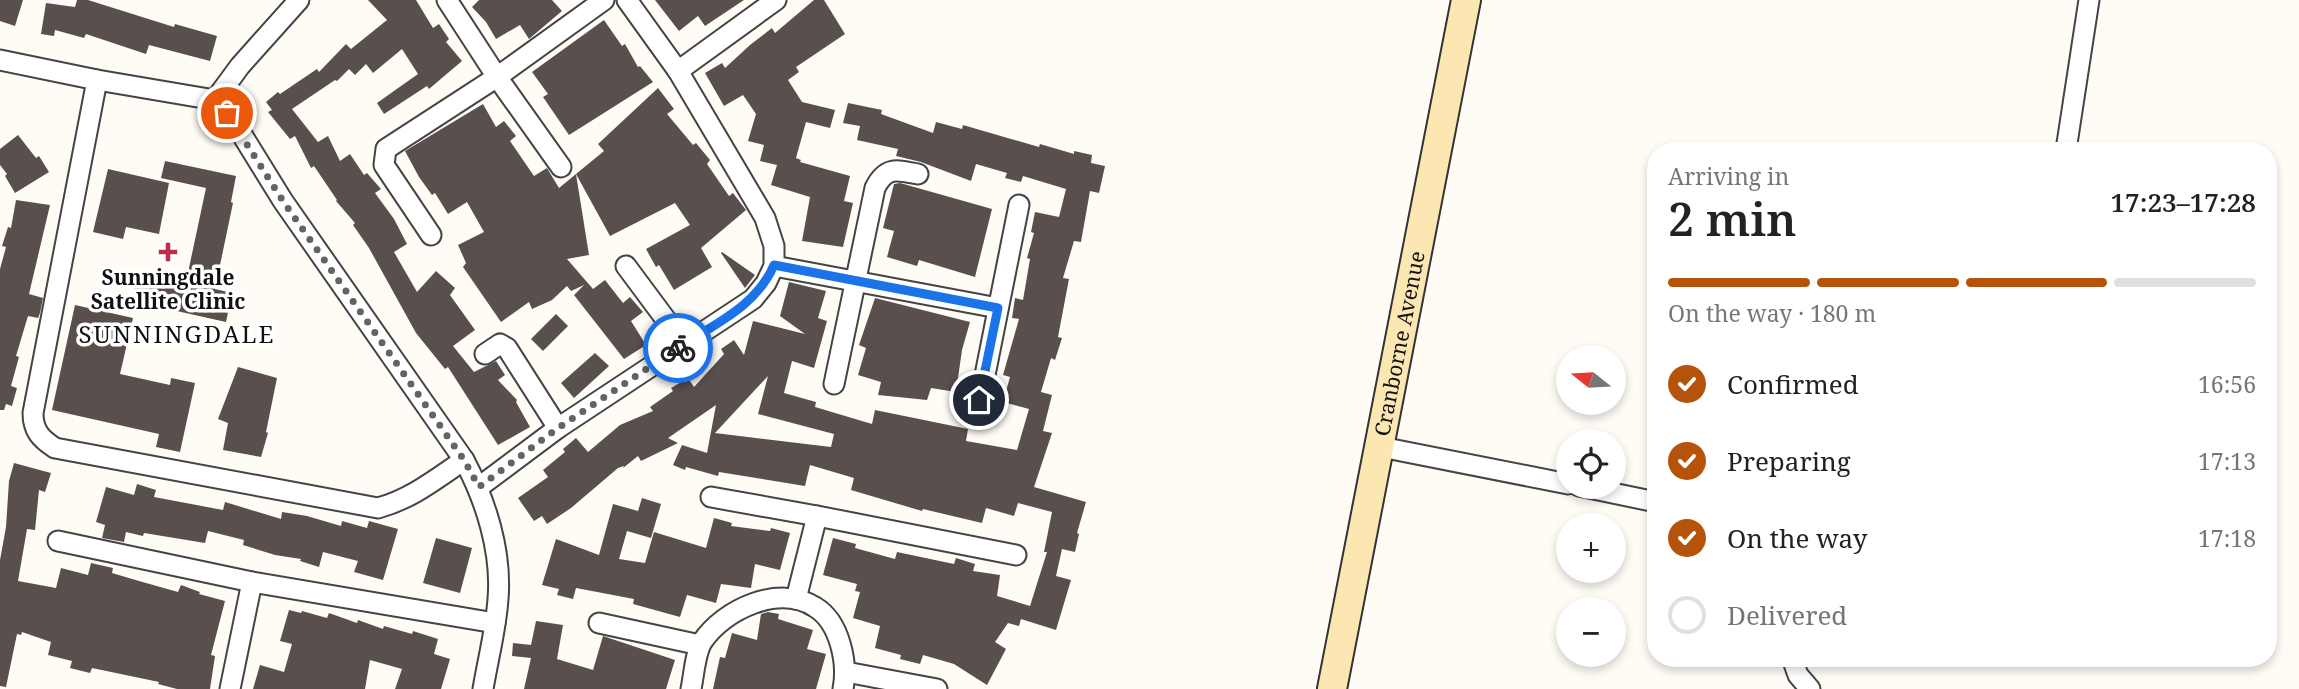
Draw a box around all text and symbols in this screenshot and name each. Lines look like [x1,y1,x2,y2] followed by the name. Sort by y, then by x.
[197,83,257,143] pin
[208,94,246,132] icon: bag
[1668,160,1789,192] text: Arriving in
[2110,184,2256,220] text: 17:23–17:28
[1668,187,1796,249] text: 2 min
[158,242,178,262] marker: Sunningdale Satellite Clinic
[1368,248,1431,438] street label: Cranborne Avenue
[91,263,245,315] place label: Sunningdale Satellite Clinic
[1668,297,1876,329] text: On the way · 180 m
[643,313,713,383] courier
[79,317,275,350] district label: SUNNINGDALE
[659,329,697,367] icon: bike
[1556,345,1626,415] north arrow
[1556,345,1626,667] map controls
[1668,365,1706,403] icon: check
[1727,366,1859,402] text: Confirmed
[2198,368,2256,400] text: 16:56
[949,370,1009,430] pin
[960,381,998,419] icon: home
[1556,429,1626,499] button: locate
[1668,442,1706,480] icon: check
[1727,443,1851,479] text: Preparing
[2198,445,2256,477] text: 17:13
[1556,513,1626,583] button: +
[1668,519,1706,557] icon: check
[1727,520,1867,556] text: On the way
[2198,522,2256,554] text: 17:18
[1556,597,1626,667] button: −
[1727,597,1847,633] text: Delivered

